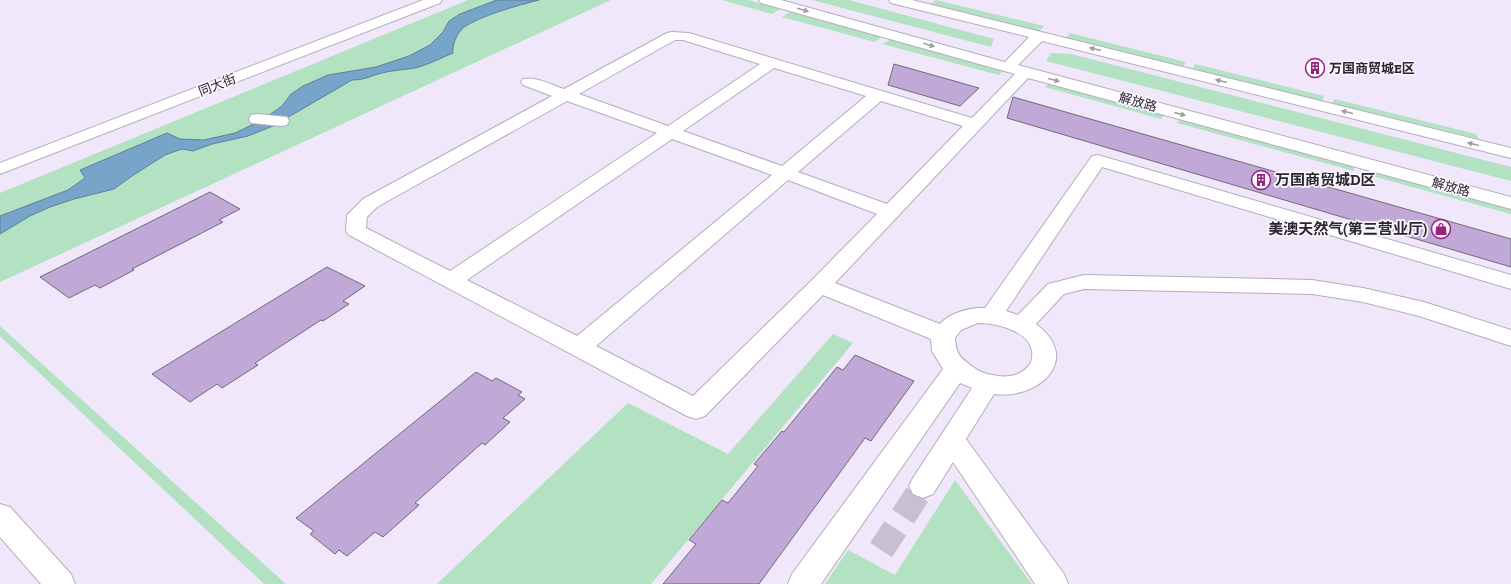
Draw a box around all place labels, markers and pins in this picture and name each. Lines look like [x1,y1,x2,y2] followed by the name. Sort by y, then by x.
[1304,57,1326,79] building icon: 万国商贸城E区
[1329,61,1415,76] place label: 万国商贸城E区
[1250,169,1272,191] building icon: 万国商贸城D区
[1275,171,1375,189] place label: 万国商贸城D区
[1430,218,1452,240] shop icon: 美澳天然气(第三营业厅)
[1268,220,1427,238] place label: 美澳天然气(第三营业厅)

